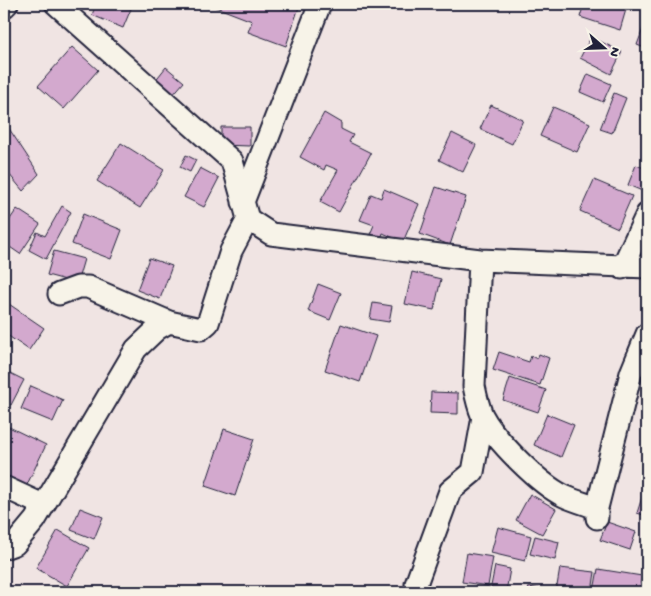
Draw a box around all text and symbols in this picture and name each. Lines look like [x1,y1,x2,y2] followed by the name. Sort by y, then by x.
[578,22,628,72] north arrow
[604,44,623,59] text: N

